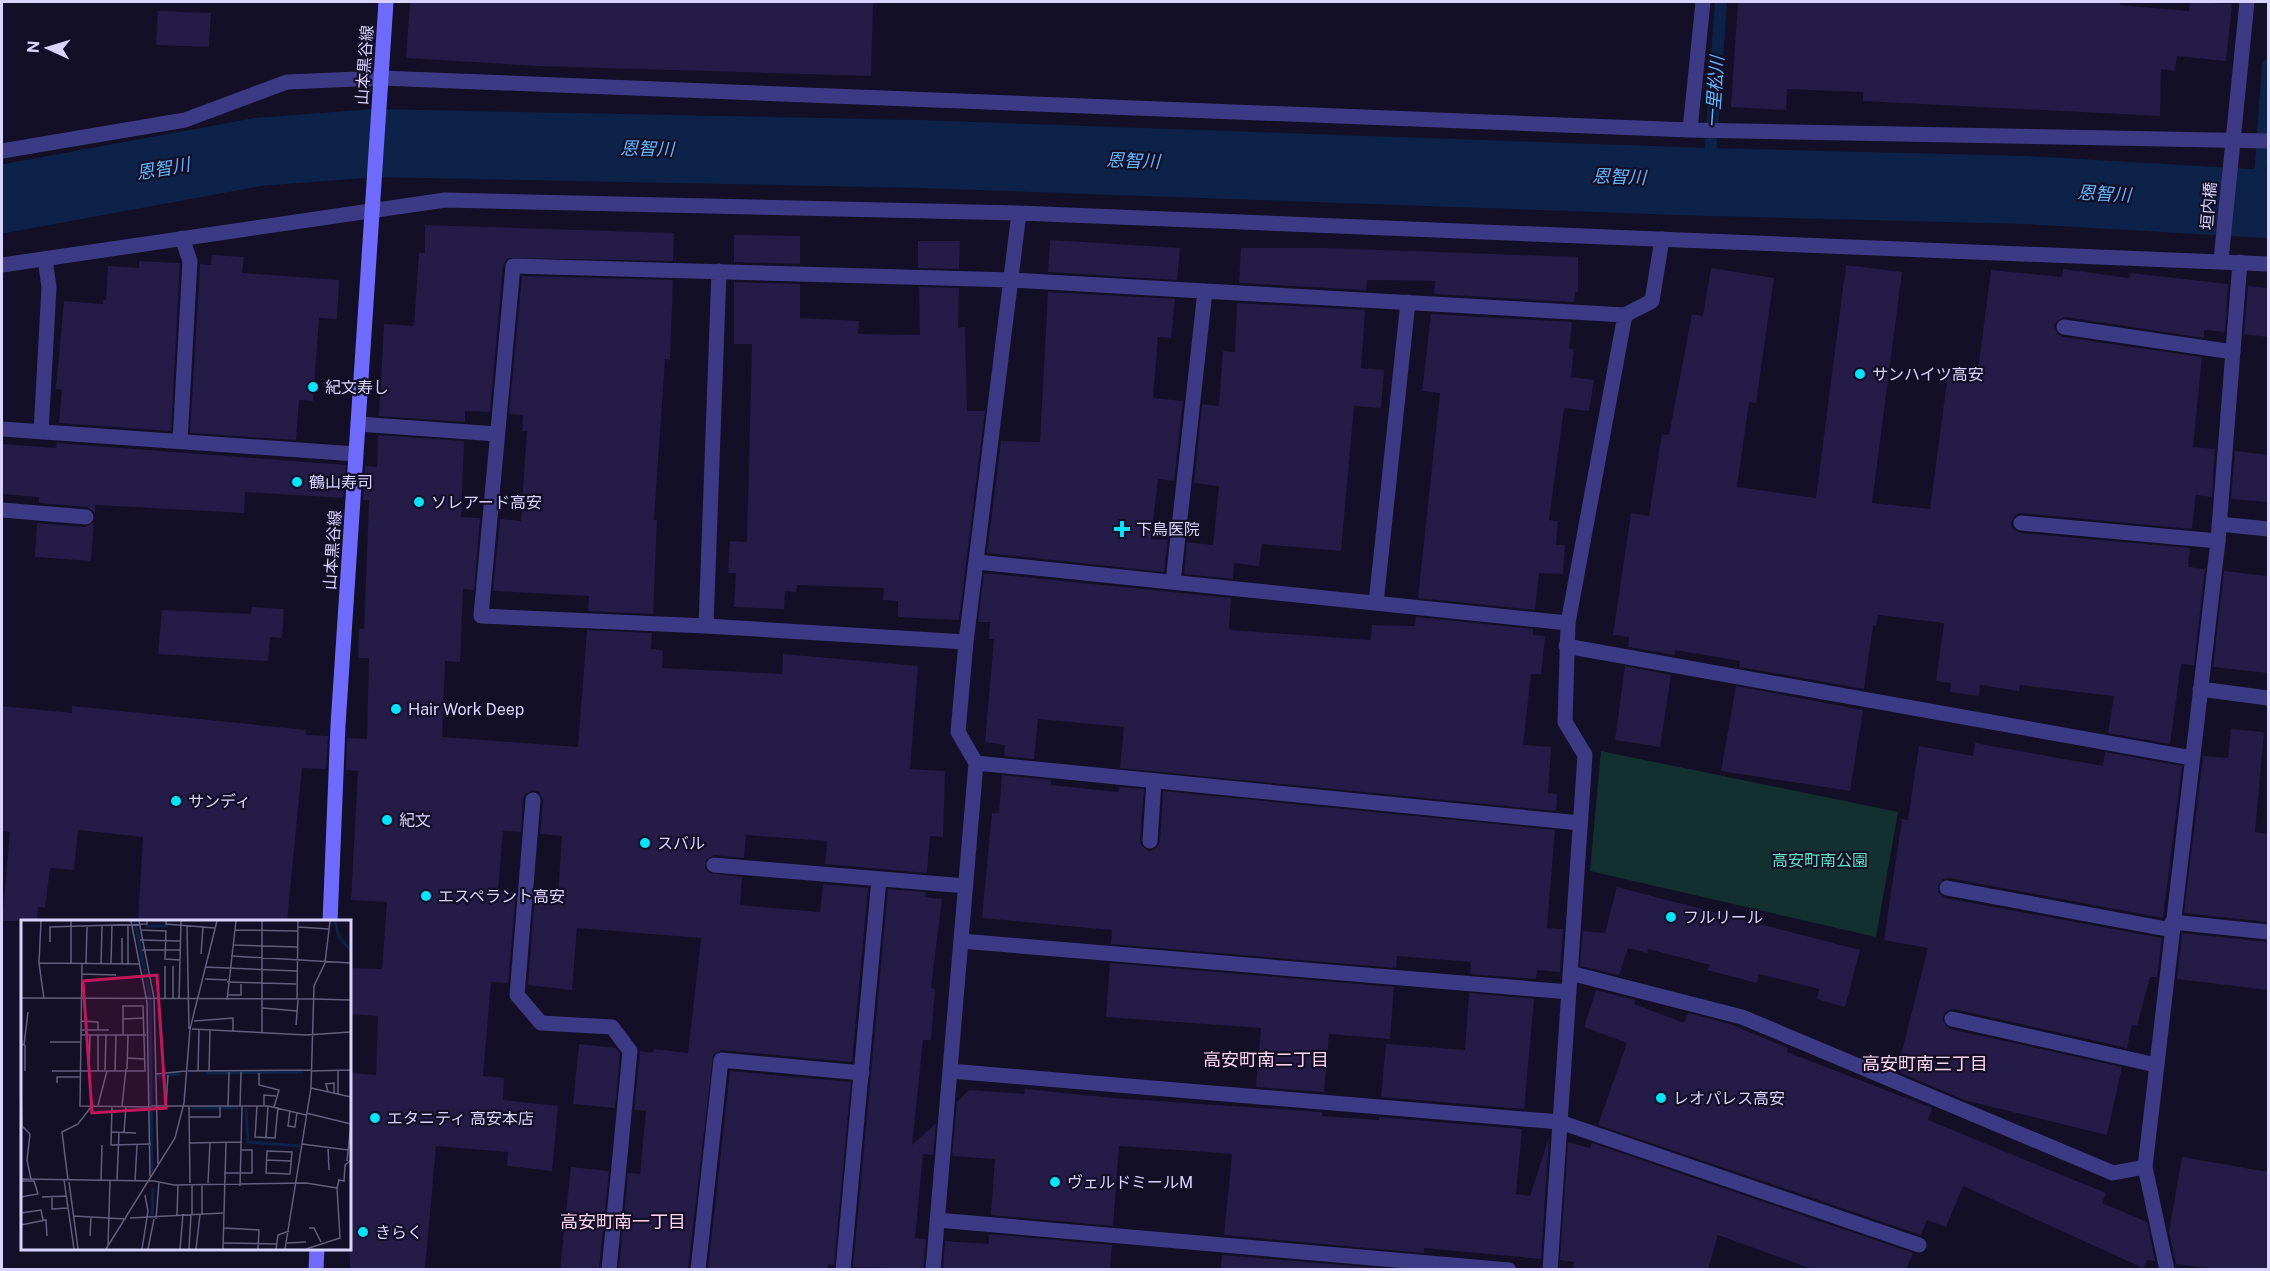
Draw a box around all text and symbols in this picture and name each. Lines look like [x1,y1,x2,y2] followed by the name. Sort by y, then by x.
[18,18,78,78] north arrow
[352,24,377,106] street label: 山本黒谷線
[24,40,43,54] text: N
[1702,53,1728,129] water label: 一里松川
[620,138,676,160] water label: 恩智川
[1106,149,1162,172] water label: 恩智川
[135,153,193,184] water label: 恩智川
[1592,165,1648,188] water label: 恩智川
[2197,181,2220,231] street label: 垣内橋
[2077,182,2134,206] water label: 恩智川
[1872,365,1984,384] place label: サンハイツ高安
[1853,367,1867,381] marker: サンハイツ高安
[325,378,389,397] place label: 紀文寿し
[306,380,320,394] marker: 紀文寿し
[309,473,373,492] place label: 鶴山寿司
[290,475,304,489] marker: 鶴山寿司
[431,493,542,512] place label: ソレアード高安
[412,495,426,509] marker: ソレアード高安
[320,509,345,591] street label: 山本黒谷線
[1113,520,1131,538] marker: 下鳥医院
[1136,520,1200,539] place label: 下鳥医院
[408,700,524,719] place label: Hair Work Deep
[389,702,403,716] marker: Hair Work Deep
[188,792,251,811] place label: サンディ
[169,794,183,808] marker: サンディ
[399,811,431,830] place label: 紀文
[380,813,394,827] marker: 紀文
[657,834,705,853] place label: スバル
[638,836,652,850] marker: スバル
[1772,851,1868,870] park label: 高安町南公園
[438,887,565,906] place label: エスペラント高安
[419,889,433,903] marker: エスペラント高安
[1683,908,1763,927] place label: フルリール
[1664,910,1678,924] marker: フルリール
[21,920,351,1250] inset map
[1203,1049,1329,1070] district label: 高安町南二丁目
[1862,1053,1988,1074] district label: 高安町南三丁目
[1673,1089,1785,1108] place label: レオパレス高安
[1654,1091,1668,1105] marker: レオパレス高安
[387,1109,534,1128] place label: エタニティ 高安本店
[368,1111,382,1125] marker: エタニティ 高安本店
[1067,1173,1193,1192] place label: ヴェルドミールM
[1048,1175,1062,1189] marker: ヴェルドミールM
[560,1211,686,1232] district label: 高安町南一丁目
[375,1223,423,1242] place label: きらく
[356,1225,370,1239] marker: きらく

